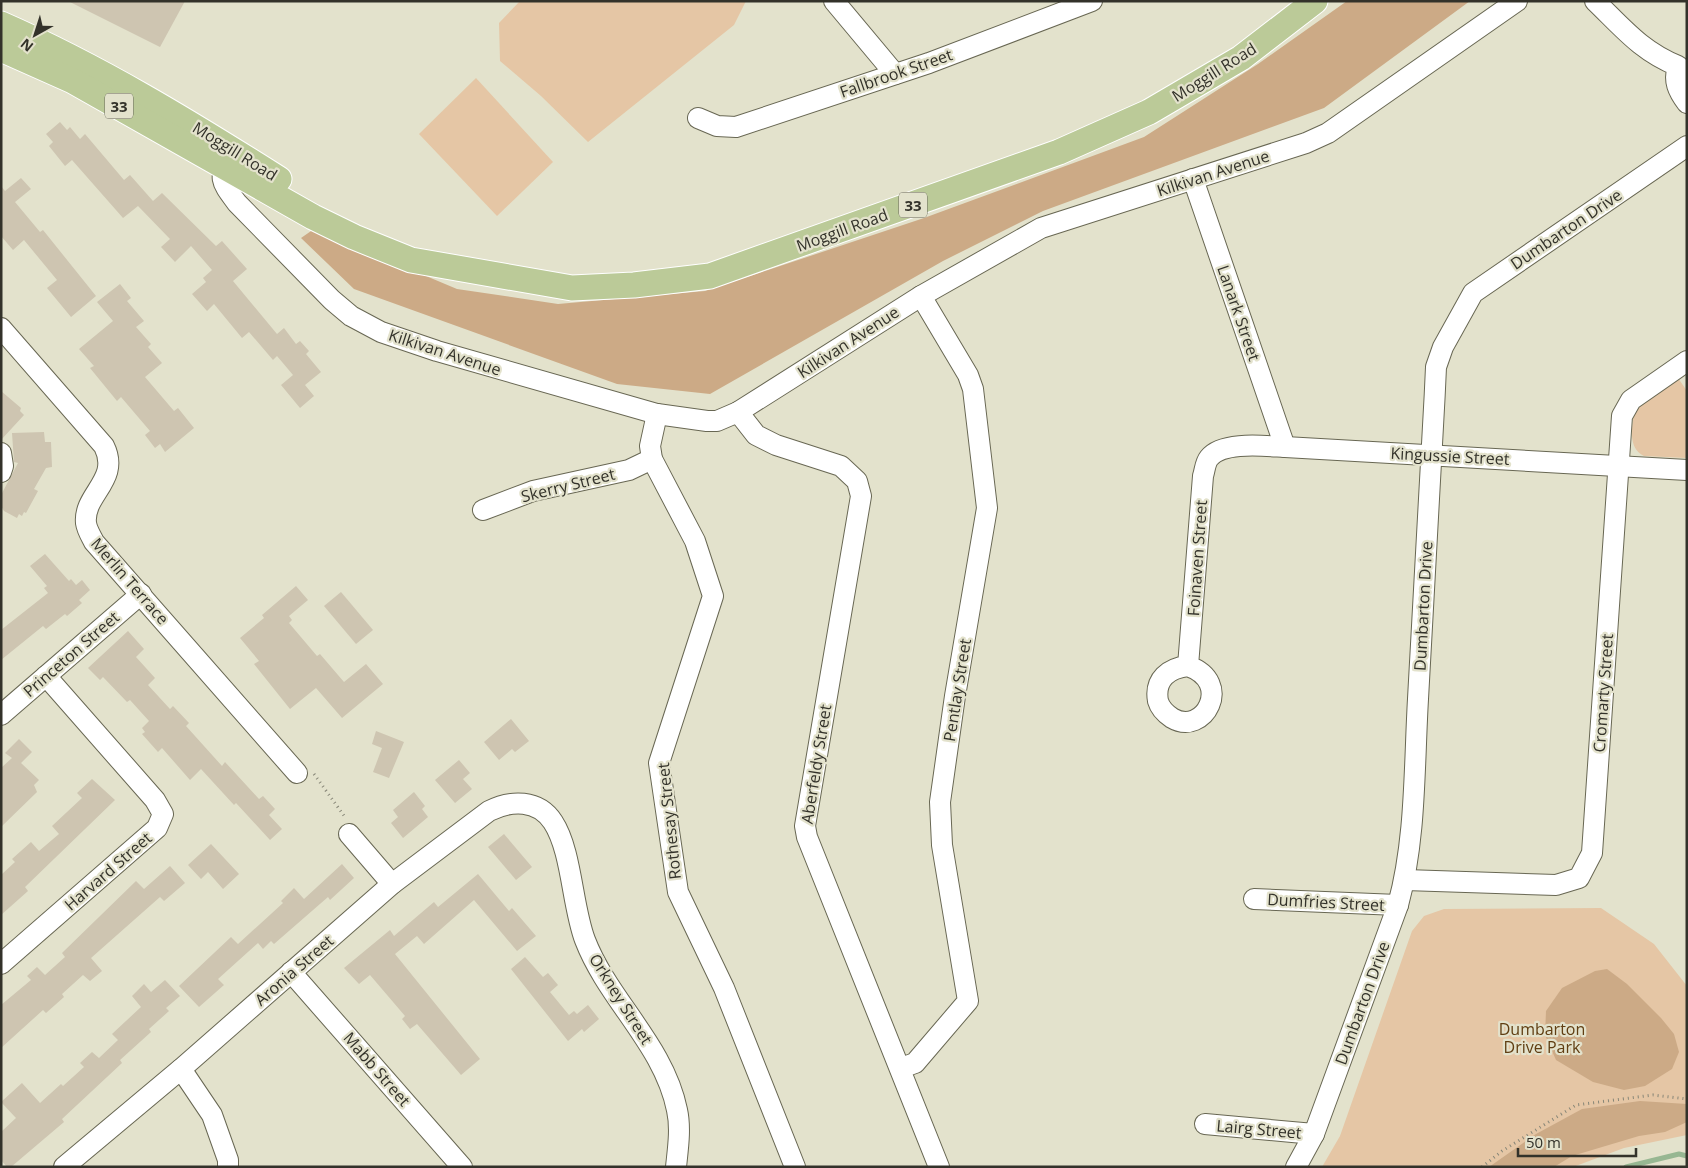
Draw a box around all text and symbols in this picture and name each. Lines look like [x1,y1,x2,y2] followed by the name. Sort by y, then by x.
[10,10,60,60] north arrow
[16,35,37,56] text: N
[1168,37,1260,107] street label: Moggill Road
[837,43,956,103] street label: Fallbrook Street
[105,94,133,118] road number: 33
[189,116,281,186] street label: Moggill Road
[1154,144,1272,202] street label: Kilkivan Avenue
[1506,184,1626,274] street label: Dumbarton Drive
[899,192,927,218] road number: 33
[793,203,891,257] street label: Moggill Road
[1212,262,1266,364] street label: Lanark Street
[793,301,903,383] street label: Kilkivan Avenue
[386,323,504,381] street label: Kilkivan Avenue
[1390,442,1510,470] street label: Kingussie Street
[519,463,618,507] street label: Skerry Street
[1182,499,1212,617] street label: Foinaven Street
[86,533,174,629] street label: Merlin Terrace
[1409,541,1437,671] street label: Dumbarton Drive
[18,606,124,702] street label: Princeton Street
[1588,633,1618,753] street label: Cromarty Street
[938,637,976,743] street label: Pentlay Street
[796,702,836,825] street label: Aberfeldy Street
[652,761,686,881] street label: Rothesay Street
[60,827,157,915] street label: Harvard Street
[1267,888,1386,916] street label: Dumfries Street
[250,929,338,1010] street label: Aronia Street
[1329,938,1395,1068] street label: Dumbarton Drive
[584,949,658,1049] street label: Orkney Street
[1499,1018,1585,1058] park label: Dumbarton Drive Park
[339,1027,416,1111] street label: Mabb Street
[1216,1114,1303,1144] street label: Lairg Street
[1518,1126,1636,1158] scale bar
[1526,1132,1561,1152] text: 50 m

